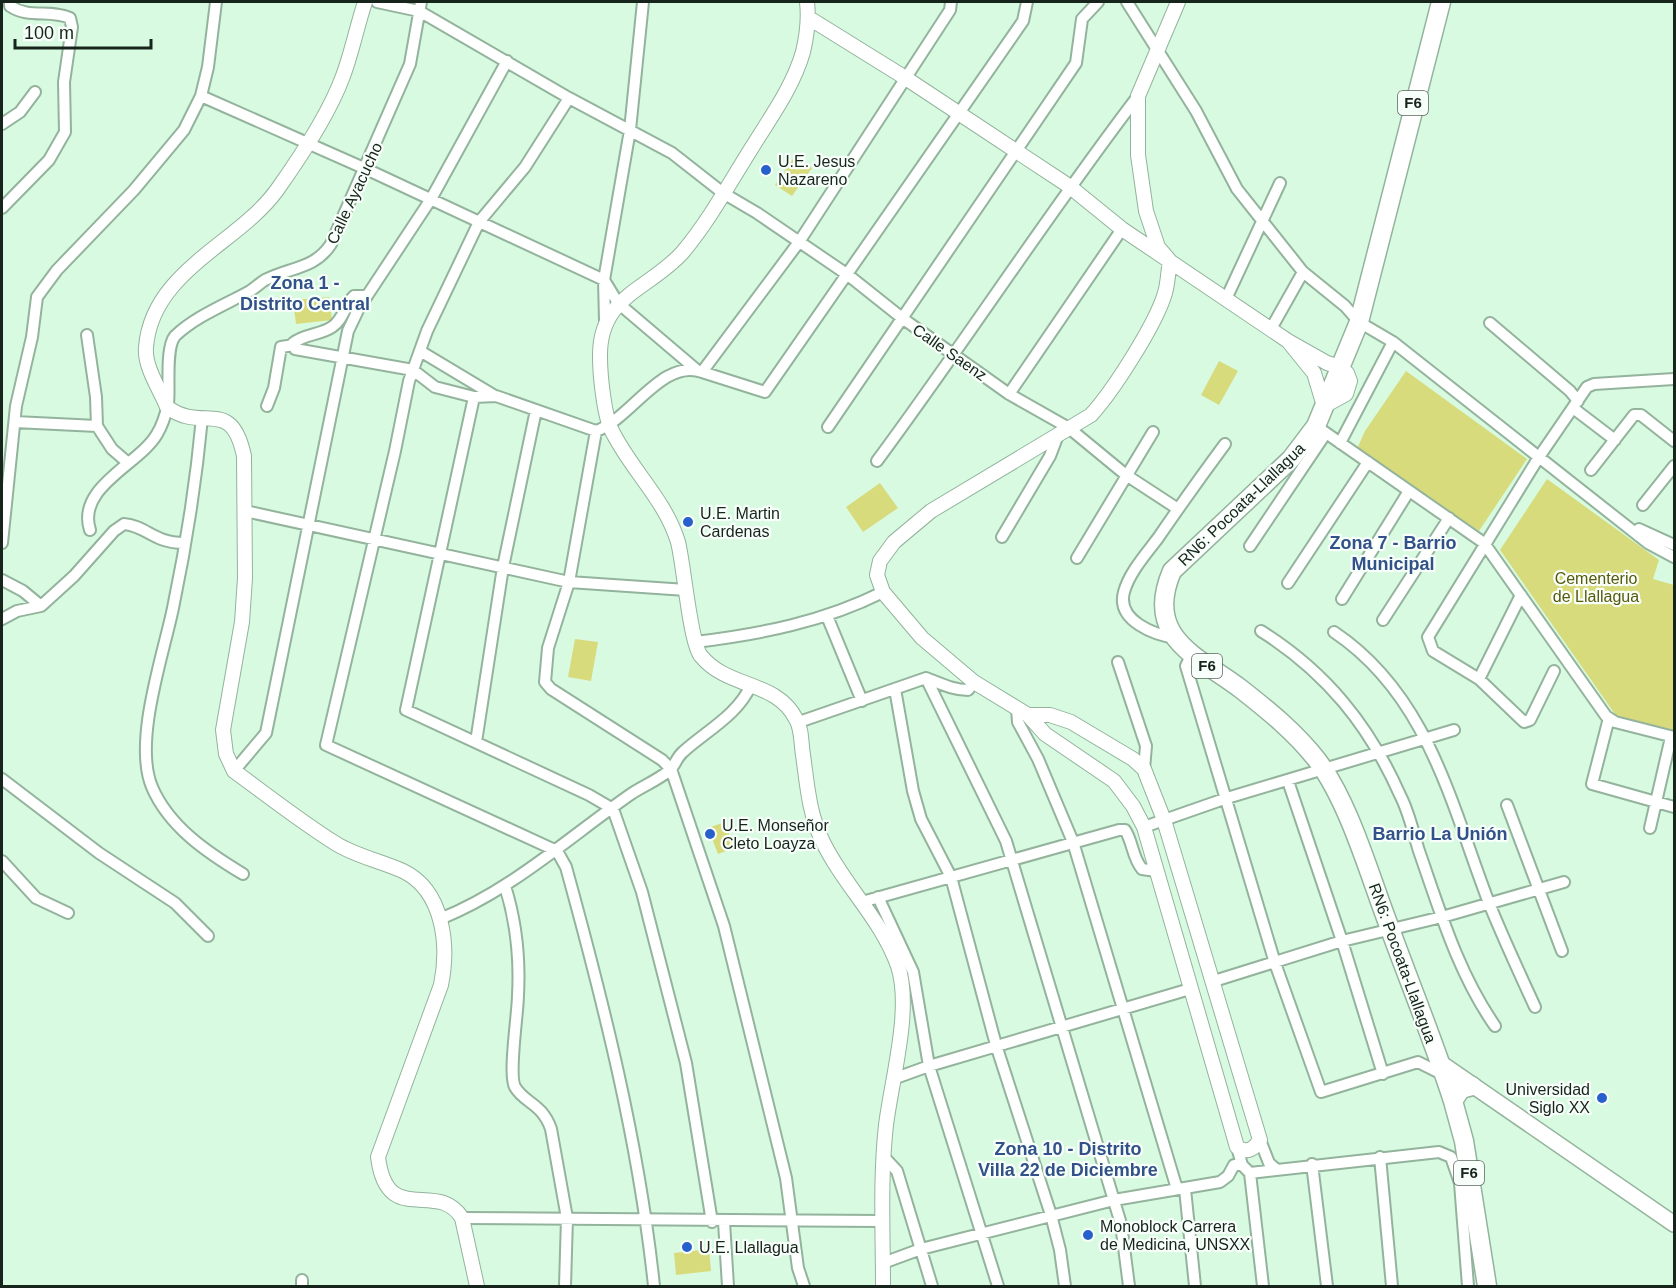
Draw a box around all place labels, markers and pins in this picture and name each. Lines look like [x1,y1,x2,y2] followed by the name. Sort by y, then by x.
[778,153,855,188] place label: U.E. Jesus Nazareno
[759,163,773,177] marker: U.E. Jesus Nazareno
[700,505,780,540] place label: U.E. Martin Cardenas
[681,515,695,529] marker: U.E. Martin Cardenas
[722,817,829,852] place label: U.E. Monseñor Cleto Loayza
[703,827,717,841] marker: U.E. Monseñor Cleto Loayza
[1506,1081,1590,1116] place label: Universidad Siglo XX
[1595,1091,1609,1105] marker: Universidad Siglo XX
[1100,1218,1251,1253] place label: Monoblock Carrera de Medicina, UNSXX
[1081,1228,1095,1242] marker: Monoblock Carrera de Medicina, UNSXX
[699,1239,799,1256] place label: U.E. Llallagua
[680,1240,694,1254] marker: U.E. Llallagua

